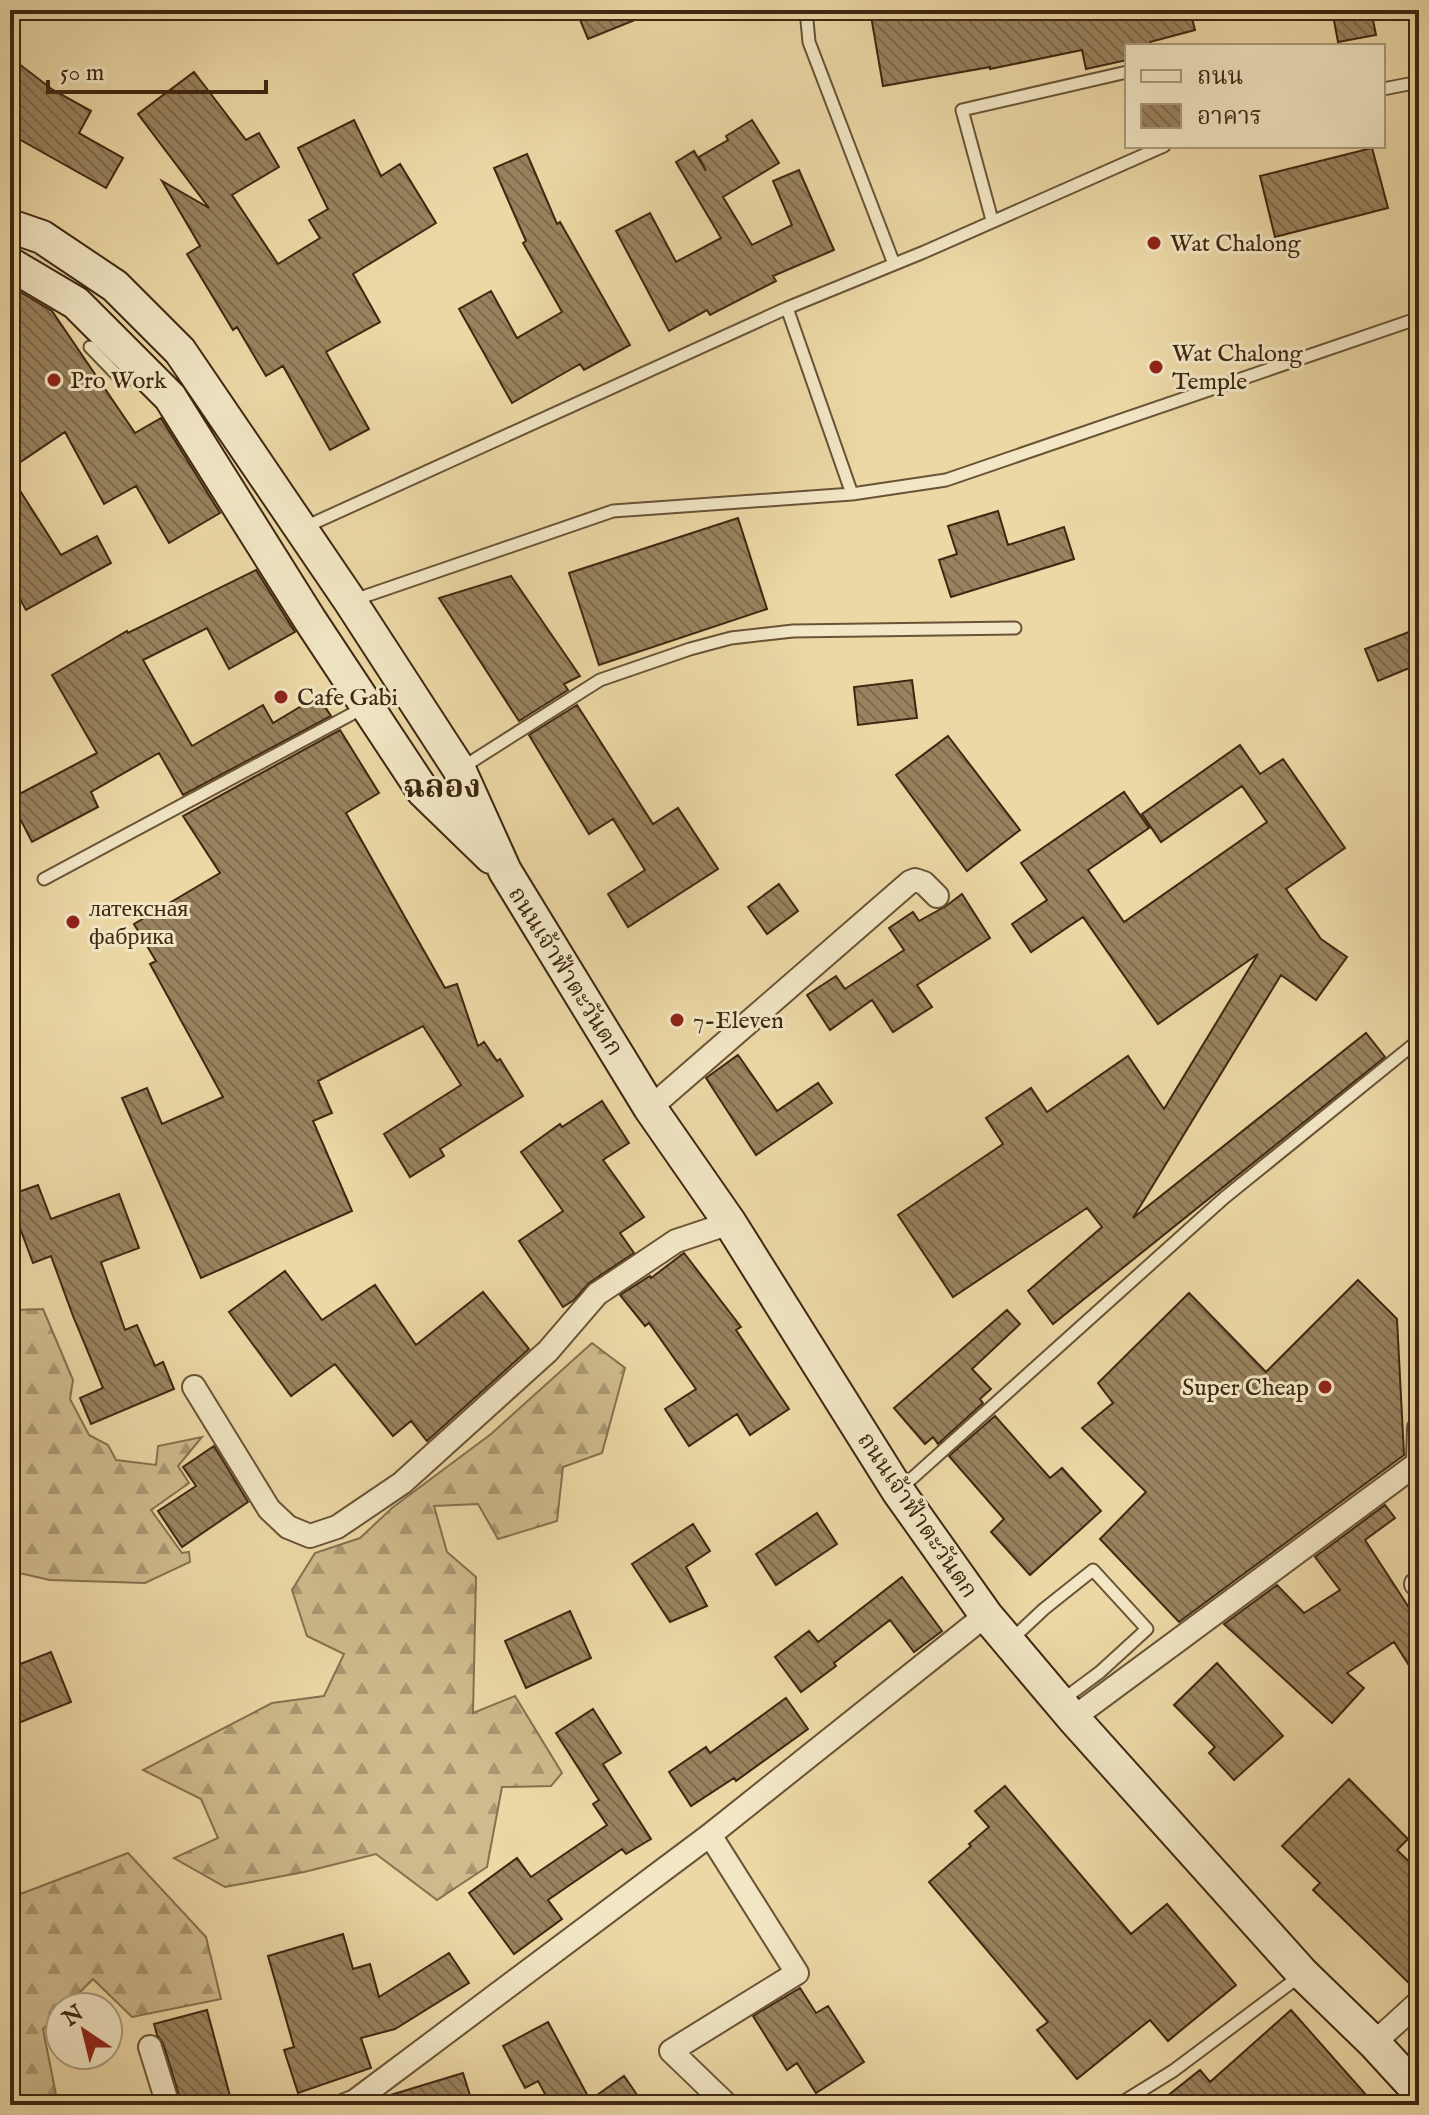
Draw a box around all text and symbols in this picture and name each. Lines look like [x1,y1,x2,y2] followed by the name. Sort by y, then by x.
[48,44,266,94] scale bar
[1125,44,1385,148] legend
[60,58,104,89] text: 50 m
[1197,62,1243,93] text: ถนน
[1197,102,1262,133] text: อาคาร
[1170,229,1302,260] place label: Wat Chalong
[1145,234,1163,252] marker: Wat Chalong
[1172,339,1304,398] place label: Wat Chalong Temple
[1147,358,1165,376] marker: Wat Chalong Temple
[70,366,167,397] place label: Pro Work
[45,371,63,389] marker: Pro Work
[297,683,398,714] place label: Cafe Gabi
[272,688,290,706] marker: Cafe Gabi
[403,768,481,809] district label: ฉลอง
[500,881,629,1062] street label: ถนนเจ้าฟ้าตะวันตก
[89,894,188,953] place label: латексная фабрика
[64,913,82,931] marker: латексная фабрика
[693,1006,784,1037] place label: 7-Eleven
[668,1011,686,1029] marker: 7-Eleven
[1182,1373,1309,1404] place label: Super Cheap
[1316,1378,1334,1396] marker: Super Cheap
[850,1427,984,1605] street label: ถนนเจ้าฟ้าตะวันตก
[44,1991,124,2071] north arrow
[57,1999,90,2034] text: N

